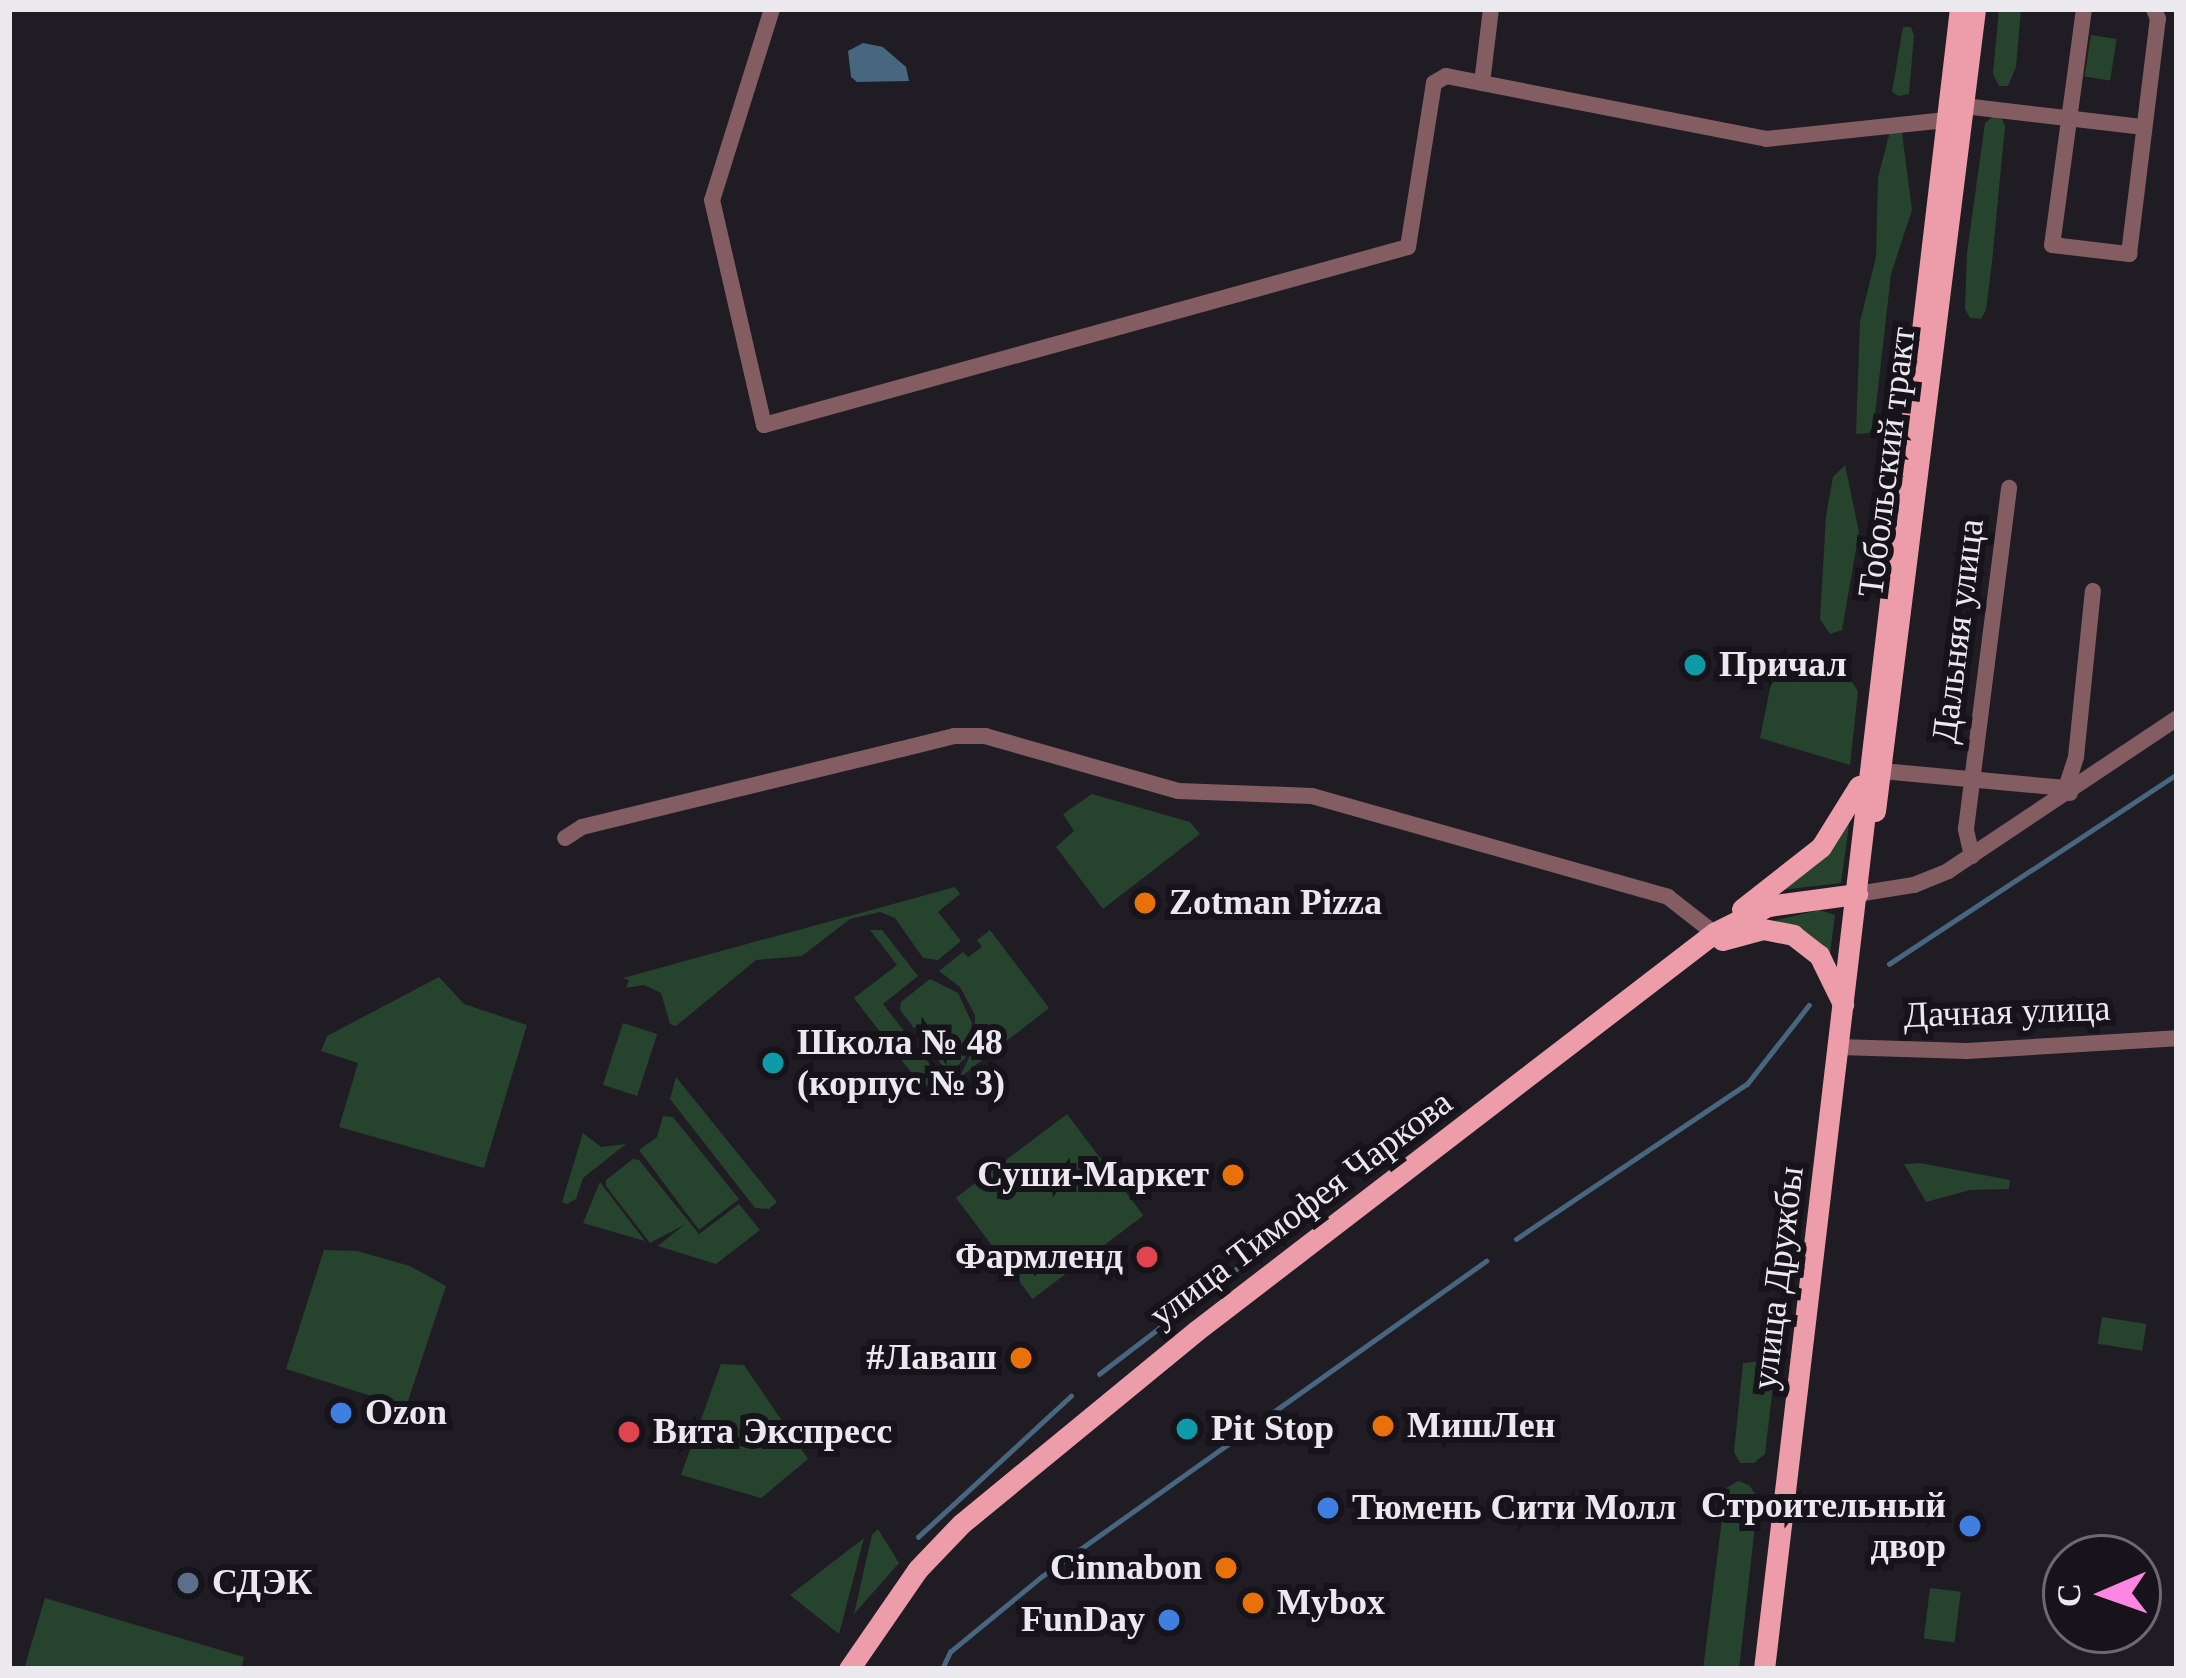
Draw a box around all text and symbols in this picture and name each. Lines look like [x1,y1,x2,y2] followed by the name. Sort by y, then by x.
[1849,325,1925,599] street label: Тобольский тракт
[1923,516,1993,746] street label: Дальняя улица
[1719,643,1847,687] place label: Причал
[1682,652,1708,678] marker: Причал
[1169,881,1382,925] place label: Zotman Pizza
[1132,890,1158,916] marker: Zotman Pizza
[1903,987,2111,1037] street label: Дачная улица
[797,1020,1005,1105] place label: Школа № 48 (корпус № 3)
[760,1050,786,1076] marker: Школа № 48 (корпус № 3)
[1141,1081,1461,1337] street label: улица Тимофея Чаркова
[977,1153,1209,1197] place label: Суши-Маркет
[1220,1162,1246,1188] marker: Суши-Маркет
[1743,1164,1813,1392] street label: улица Дружбы
[955,1235,1123,1279] place label: Фармленд
[1134,1244,1160,1270] marker: Фармленд
[866,1336,997,1380] place label: #Лаваш
[1008,1345,1034,1371] marker: #Лаваш
[365,1391,447,1435] place label: Ozon
[328,1400,354,1426] marker: Ozon
[1407,1404,1555,1448] place label: МишЛен
[1211,1407,1334,1451] place label: Pit Stop
[653,1410,892,1454] place label: Вита Экспресс
[1370,1413,1396,1439] marker: МишЛен
[1174,1416,1200,1442] marker: Pit Stop
[616,1419,642,1445] marker: Вита Экспресс
[1701,1483,1946,1568] place label: Строительный двор
[1352,1486,1676,1530] place label: Тюмень Сити Молл
[1315,1495,1341,1521] marker: Тюмень Сити Молл
[1957,1513,1983,1539] marker: Строительный двор
[2042,1534,2162,1654] north arrow
[1050,1546,1202,1590] place label: Cinnabon
[1213,1555,1239,1581] marker: Cinnabon
[212,1561,312,1605] place label: СДЭК
[175,1570,201,1596] marker: СДЭК
[1277,1581,1385,1625] place label: Mybox
[2051,1583,2087,1608] text: С
[1240,1590,1266,1616] marker: Mybox
[1021,1598,1145,1642] place label: FunDay
[1156,1607,1182,1633] marker: FunDay

